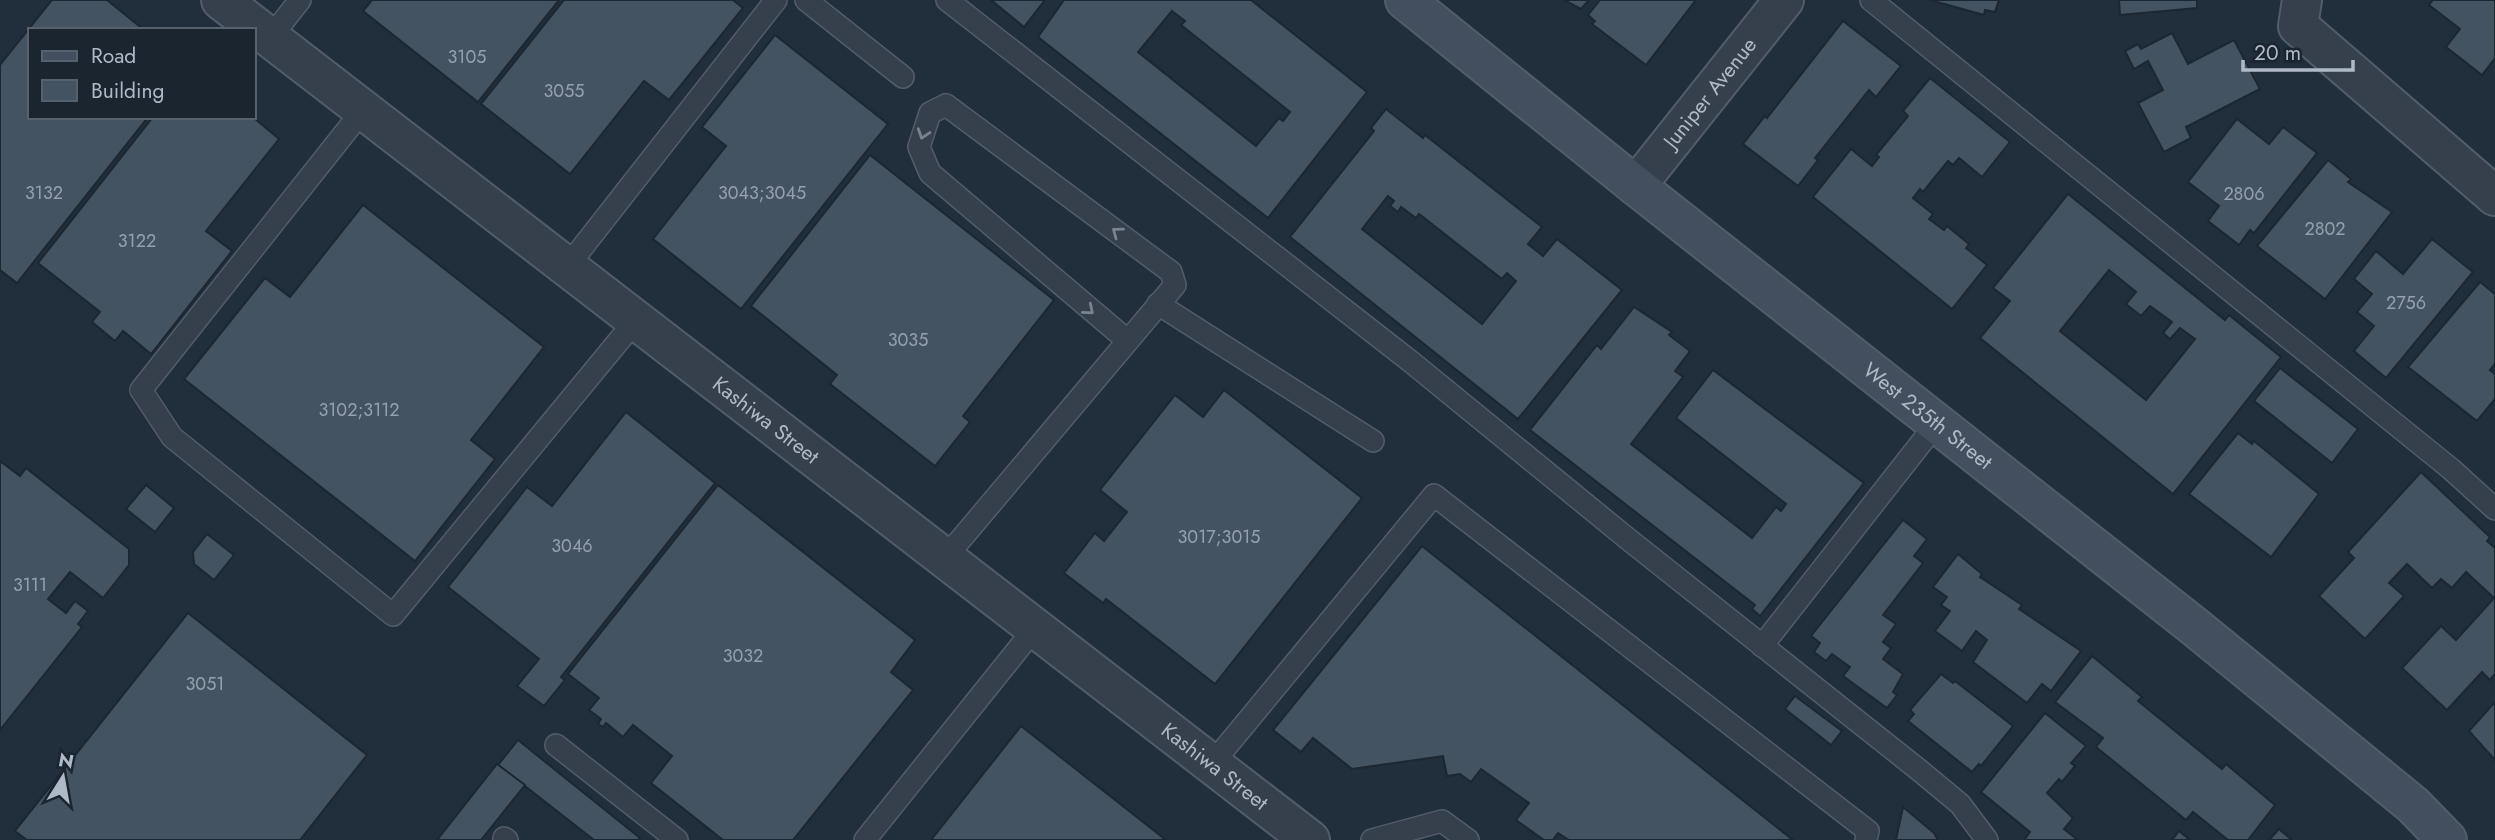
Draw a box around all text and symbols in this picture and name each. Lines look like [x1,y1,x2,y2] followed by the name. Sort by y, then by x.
[28,28,256,119] legend
[2243,28,2353,72] scale bar
[1655,31,1764,157] street label: Juniper Avenue
[2254,38,2301,68] text: 20 m
[91,41,136,71] text: Road
[448,44,486,70] house number: 3105
[91,76,164,106] text: Building
[544,78,584,104] house number: 3055
[917,128,931,140] one-way arrow
[25,180,63,206] house number: 3132
[718,180,806,206] house number: 3043;3045
[2223,181,2265,207] house number: 2806
[2304,216,2346,242] house number: 2802
[1112,227,1124,240] one-way arrow
[118,228,156,254] house number: 3122
[2386,290,2426,316] house number: 2756
[1082,301,1094,314] one-way arrow
[888,327,928,353] house number: 3035
[1856,355,1999,477] street label: West 235th Street
[706,369,826,471] street label: Kashiwa Street
[318,397,400,423] house number: 3102;3112
[1178,524,1261,550] house number: 3017;3015
[551,533,593,559] house number: 3046
[13,572,47,598] house number: 3111
[723,643,763,669] house number: 3032
[186,671,224,697] house number: 3051
[1155,716,1274,817] street label: Kashiwa Street
[28,742,98,812] north arrow
[56,746,76,775] text: N

